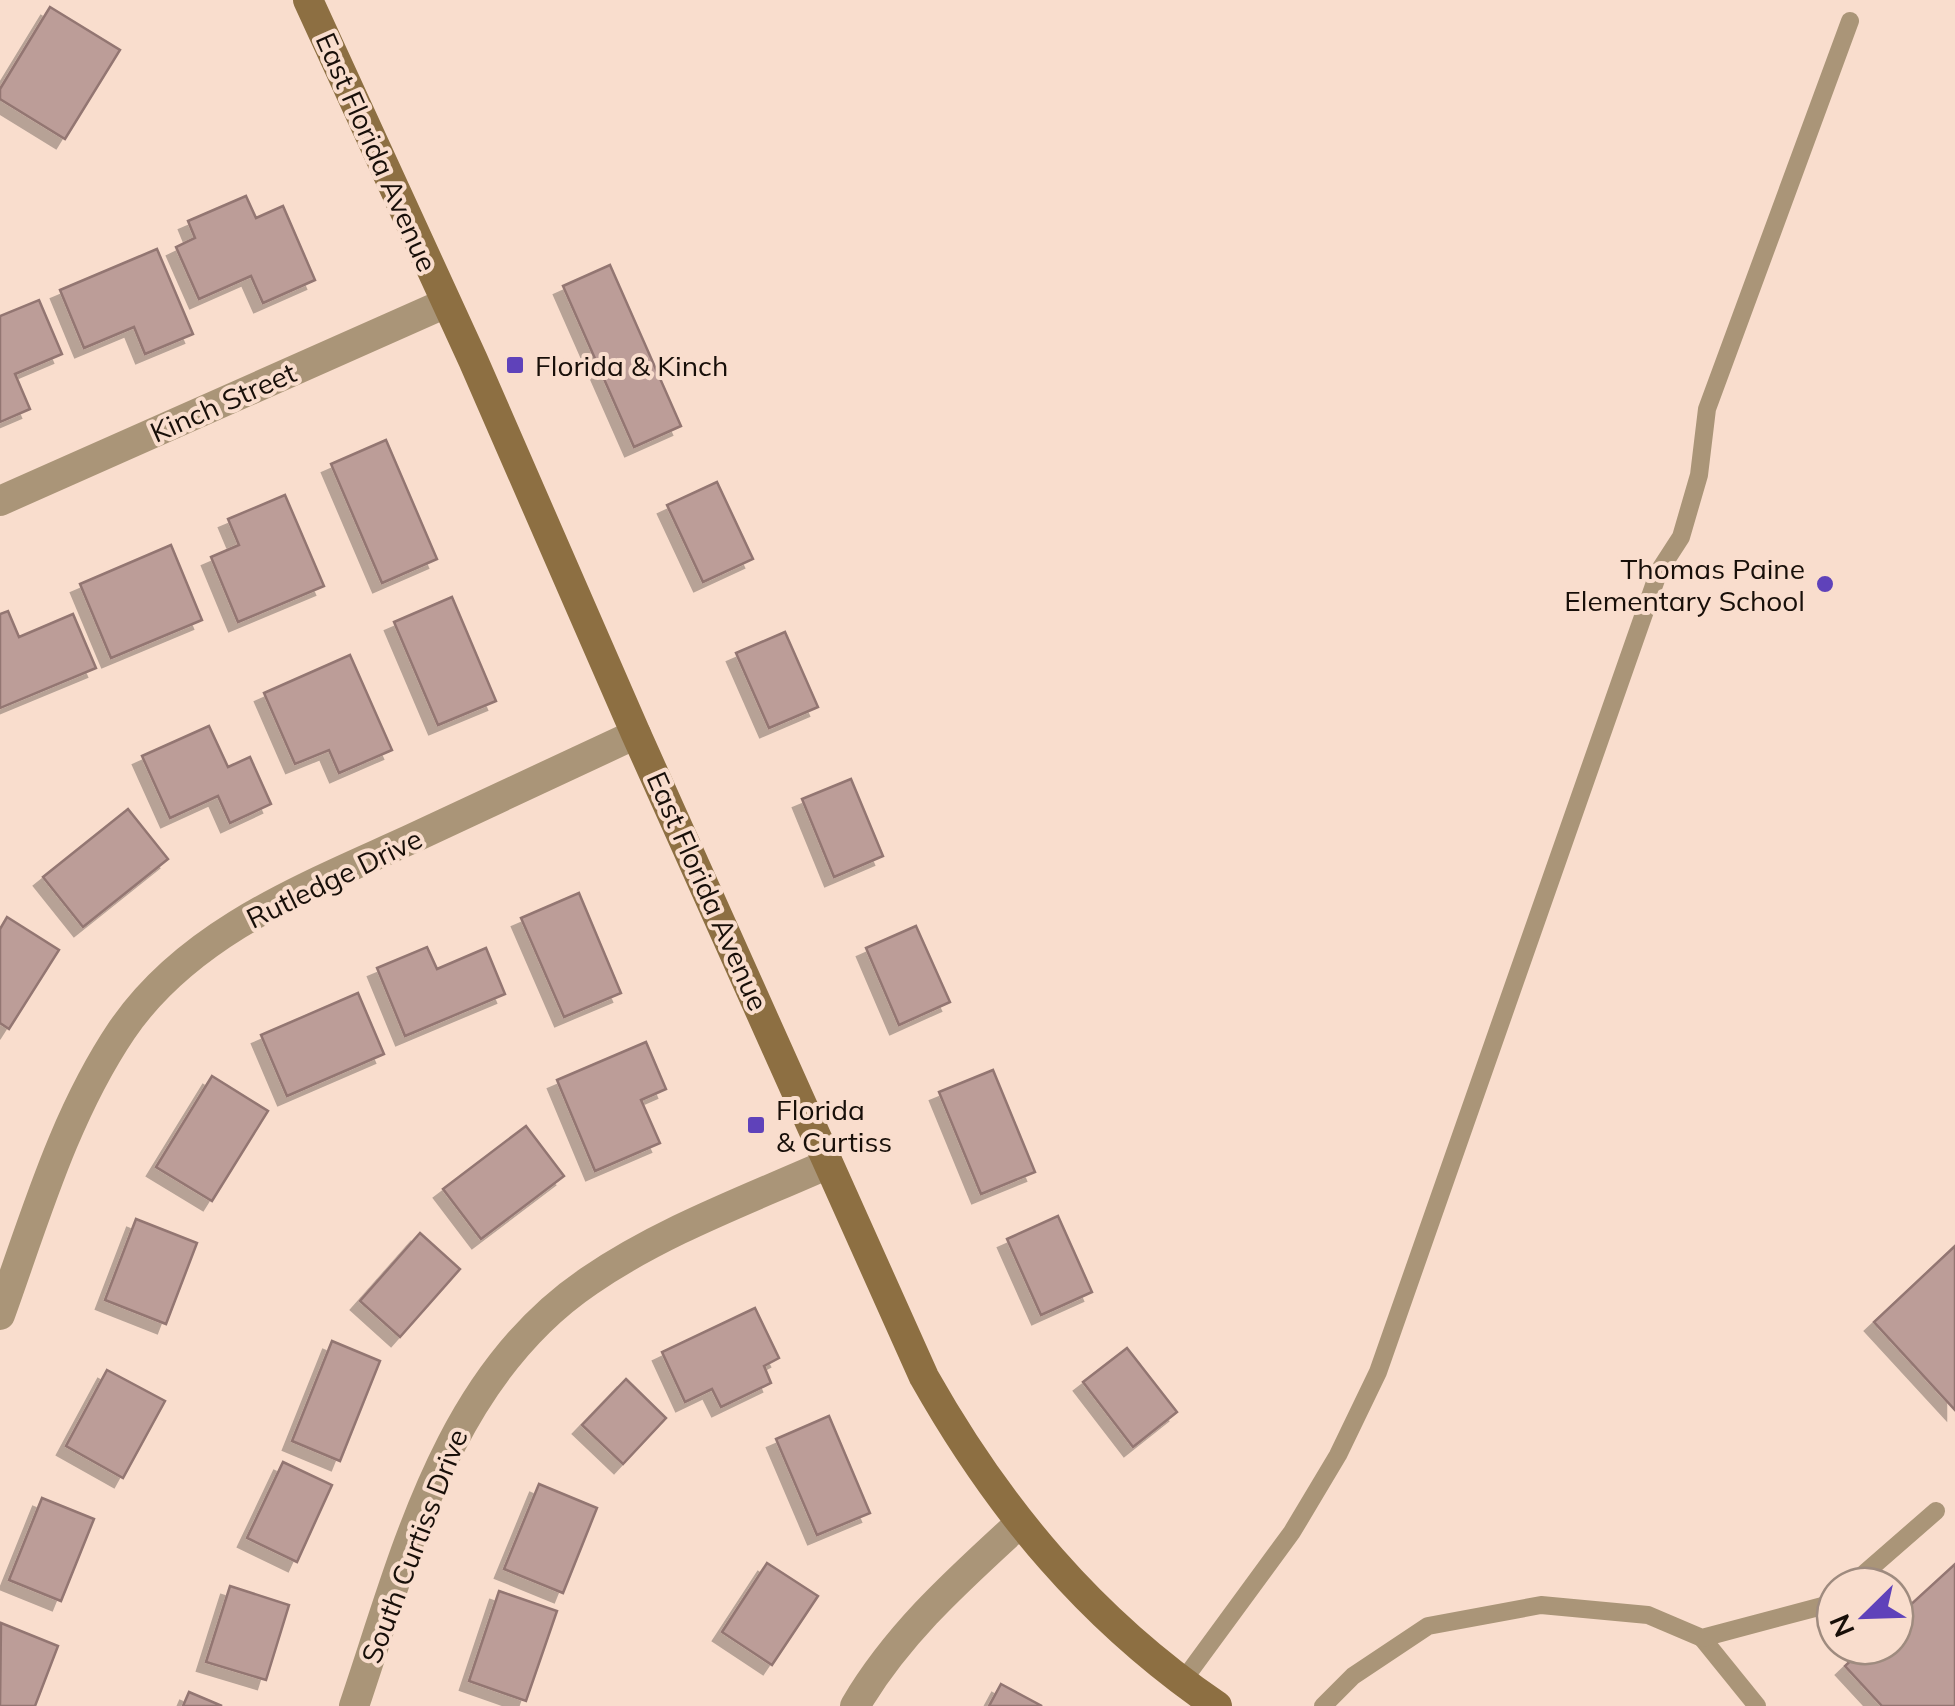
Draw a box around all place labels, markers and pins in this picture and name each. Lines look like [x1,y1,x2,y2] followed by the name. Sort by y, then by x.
[535,348,728,383] place label: Florida & Kinch
[504,354,526,376] marker: Florida & Kinch
[1564,551,1805,618] place label: Thomas Paine Elementary School
[1814,573,1836,595] marker: Thomas Paine Elementary School
[776,1092,892,1159] place label: Florida & Curtiss
[745,1114,767,1136] marker: Florida & Curtiss

